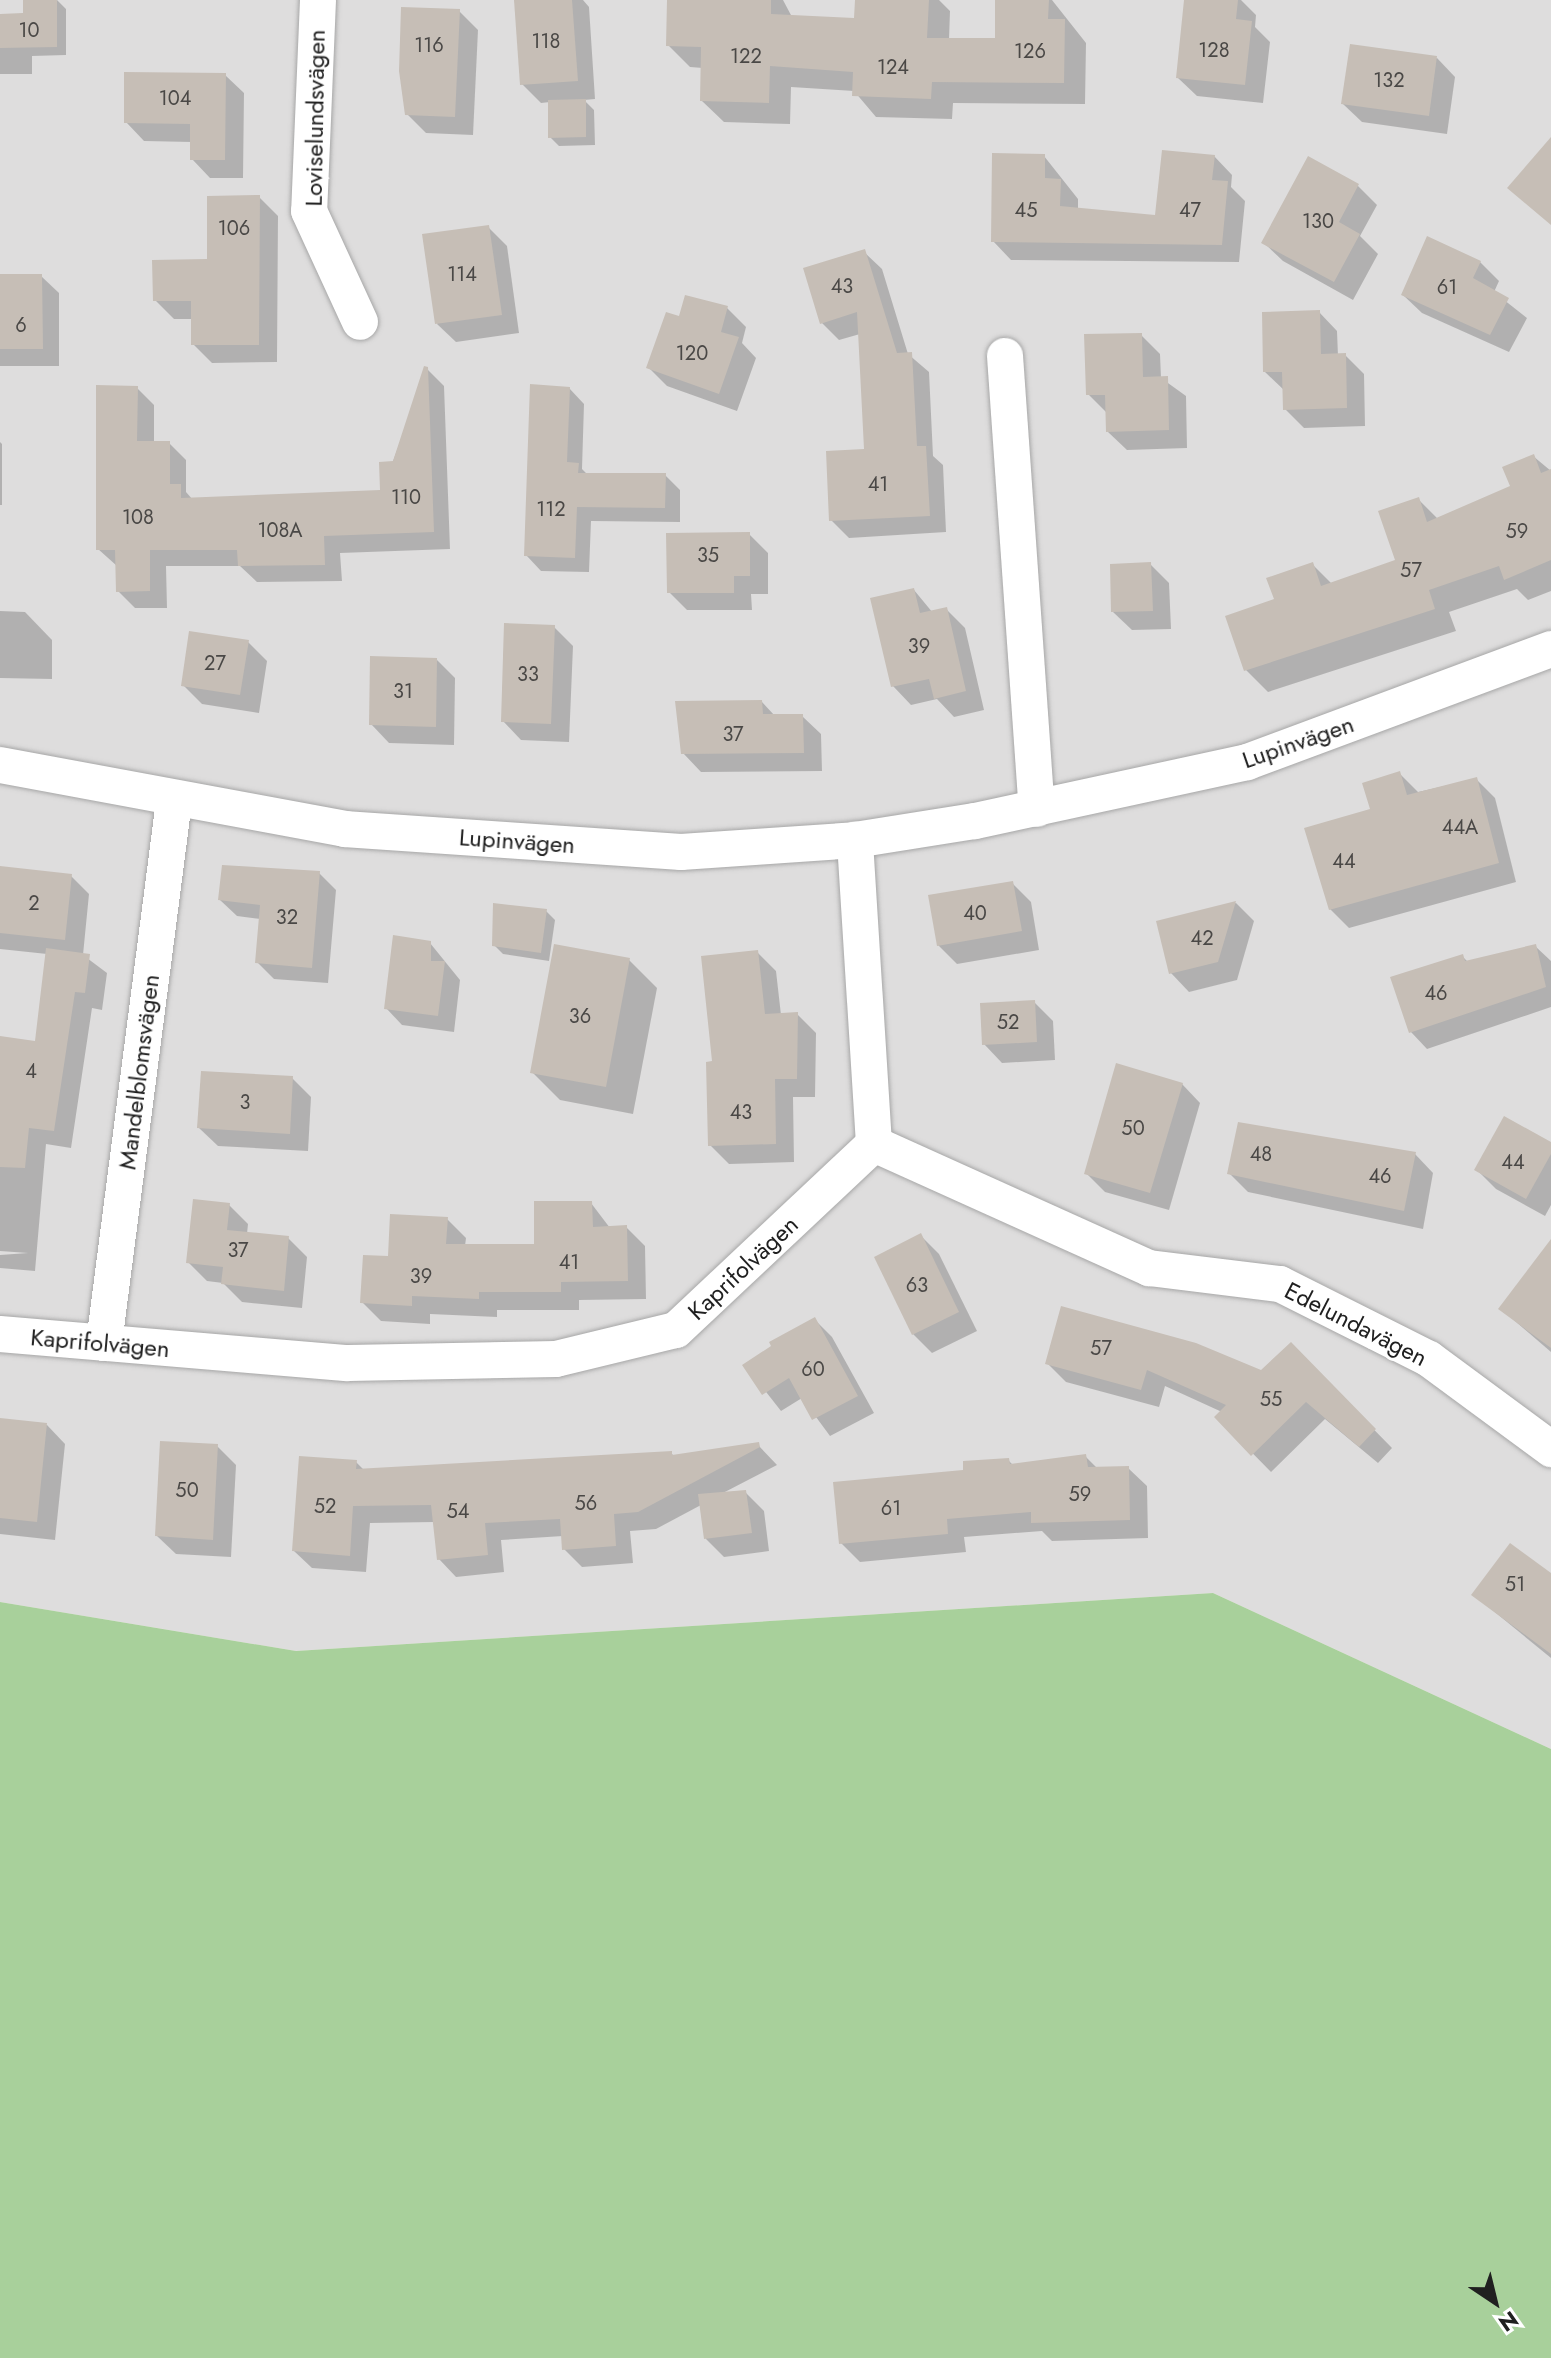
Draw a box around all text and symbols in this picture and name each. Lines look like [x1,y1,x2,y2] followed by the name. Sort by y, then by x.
[19,18,39,42] house number: 10
[299,29,331,207] street label: Loviselundsvägen
[532,29,560,53] house number: 118
[414,33,444,57] house number: 116
[1198,38,1230,62] house number: 128
[1014,39,1046,63] house number: 126
[730,44,762,68] house number: 122
[877,55,909,79] house number: 124
[1373,68,1405,92] house number: 132
[159,86,191,110] house number: 104
[1015,198,1037,222] house number: 45
[1179,198,1201,222] house number: 47
[1302,209,1334,233] house number: 130
[218,216,250,240] house number: 106
[447,262,477,286] house number: 114
[831,274,853,298] house number: 43
[1437,275,1457,299] house number: 61
[15,313,27,337] house number: 6
[676,341,708,365] house number: 120
[868,472,888,496] house number: 41
[391,485,421,509] house number: 110
[536,497,566,521] house number: 112
[122,505,154,529] house number: 108
[258,518,302,542] house number: 108A
[1506,519,1528,543] house number: 59
[697,543,719,567] house number: 35
[1400,558,1422,582] house number: 57
[908,634,930,658] house number: 39
[204,651,226,675] house number: 27
[517,662,539,686] house number: 33
[393,679,413,703] house number: 31
[1238,709,1358,775] street label: Lupinvägen
[722,722,744,746] house number: 37
[1442,815,1478,839] house number: 44A
[458,823,576,859] street label: Lupinvägen
[1332,849,1356,873] house number: 44
[28,891,40,915] house number: 2
[963,901,987,925] house number: 40
[276,905,298,929] house number: 32
[1190,926,1214,950] house number: 42
[113,973,165,1171] street label: Mandelblomsvägen
[1424,981,1448,1005] house number: 46
[569,1004,591,1028] house number: 36
[997,1010,1019,1034] house number: 52
[25,1059,37,1083] house number: 4
[240,1090,250,1114] house number: 3
[730,1100,752,1124] house number: 43
[1121,1116,1145,1140] house number: 50
[1250,1142,1272,1166] house number: 48
[1501,1150,1525,1174] house number: 44
[1368,1164,1392,1188] house number: 46
[682,1210,804,1326] street label: Kaprifolvägen
[227,1238,249,1262] house number: 37
[559,1250,579,1274] house number: 41
[410,1264,432,1288] house number: 39
[906,1273,928,1297] house number: 63
[1280,1276,1432,1372] street label: Edelundavägen
[29,1323,171,1363] street label: Kaprifolvägen
[1090,1336,1112,1360] house number: 57
[801,1357,825,1381] house number: 60
[1260,1387,1282,1411] house number: 55
[175,1478,199,1502] house number: 50
[1069,1482,1091,1506] house number: 59
[575,1491,597,1515] house number: 56
[314,1494,336,1518] house number: 52
[881,1496,901,1520] house number: 61
[447,1499,469,1523] house number: 54
[1505,1572,1525,1596] house number: 51
[1455,2262,1535,2342] north arrow
[1492,2304,1525,2340] text: N

